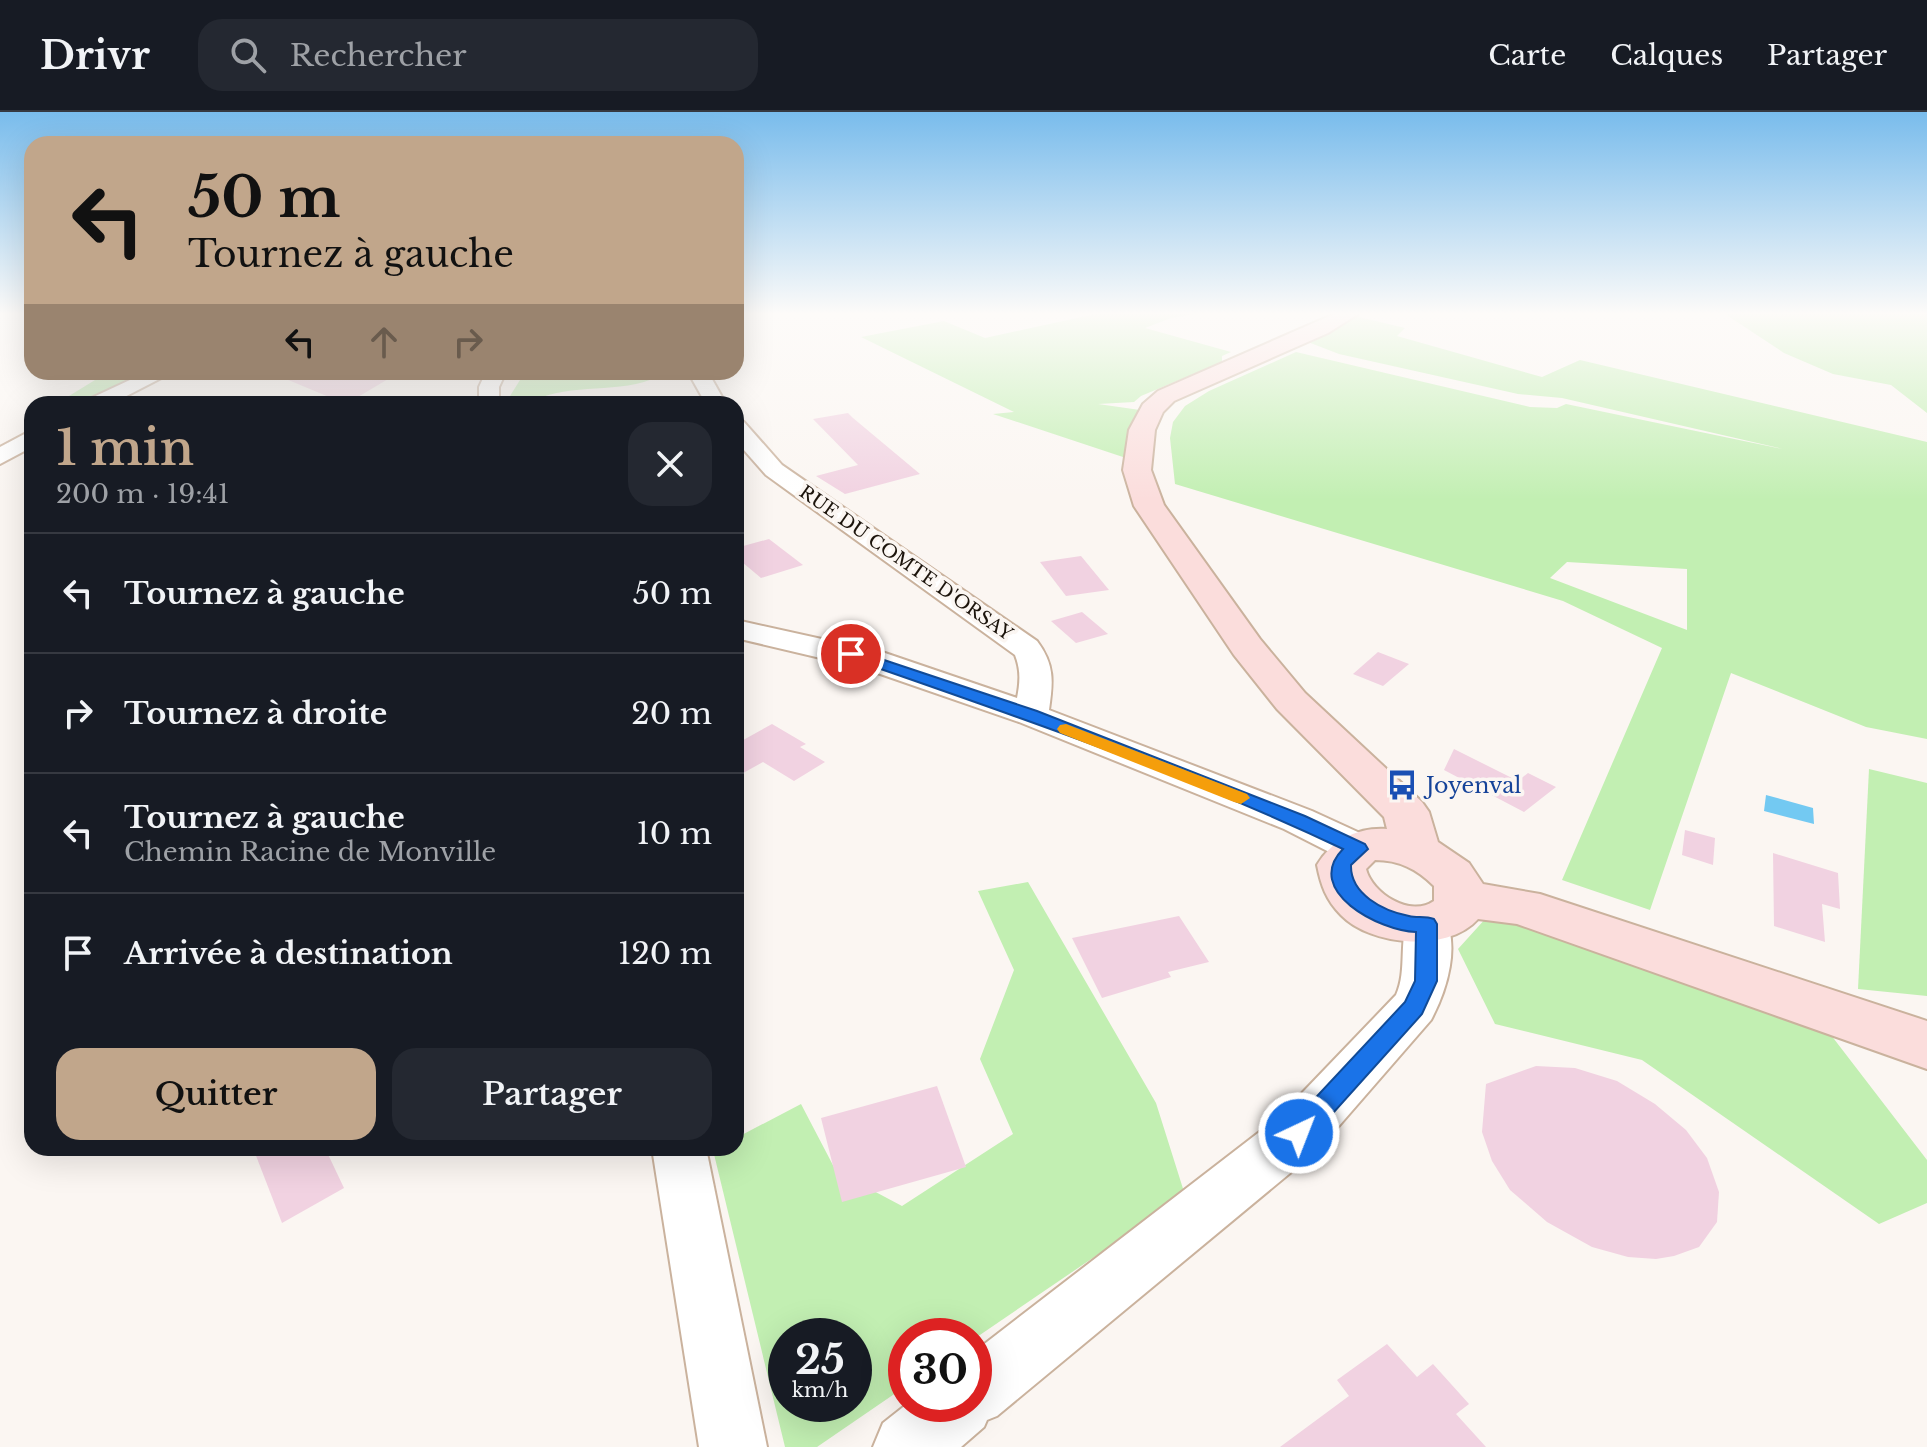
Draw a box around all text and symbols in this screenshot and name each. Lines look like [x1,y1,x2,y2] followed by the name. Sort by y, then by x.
[198,19,758,91] search box
[40,32,150,79] text: Drivr
[226,33,270,77] icon: search
[290,37,467,74] text: Rechercher
[1488,38,1566,73] text: Carte
[1610,38,1723,73] text: Calques
[1767,38,1887,73] text: Partager
[188,163,340,232] text: 50 m
[56,168,160,272] icon: left
[188,232,514,277] text: Tournez à gauche
[278,320,322,364] icon: left
[362,320,406,364] icon: ahead
[446,320,490,364] icon: right
[56,418,194,478] text: 1 min
[628,422,712,506] button: close
[56,478,229,510] text: 200 m · 19:41
[795,481,1017,646] street label: RUE DU COMTE D'ORSAY
[56,571,100,615] icon: left
[124,575,405,612] text: Tournez à gauche
[633,575,712,612] text: 50 m
[817,620,885,688] pin
[829,632,873,676] icon: arrive
[56,691,100,735] icon: right
[124,695,387,732] text: Tournez à droite
[631,695,712,732] text: 20 m
[1385,768,1419,802] bus stop icon: Joyenval
[1423,772,1522,799] place label: Joyenval
[124,799,405,836] text: Tournez à gauche
[56,811,100,855] icon: left
[636,815,712,852] text: 10 m
[124,836,496,868] text: Chemin Racine de Monville
[56,931,100,975] icon: arrive
[124,935,453,972] text: Arrivée à destination
[618,935,712,972] text: 120 m
[56,1048,376,1140] button: Quitter
[392,1048,712,1140] button: Partager
[1257,1091,1341,1175] position arrow
[888,1318,992,1422] speed limit sign: 30
[795,1335,845,1385] text: 25
[792,1378,848,1402] text: km/h

